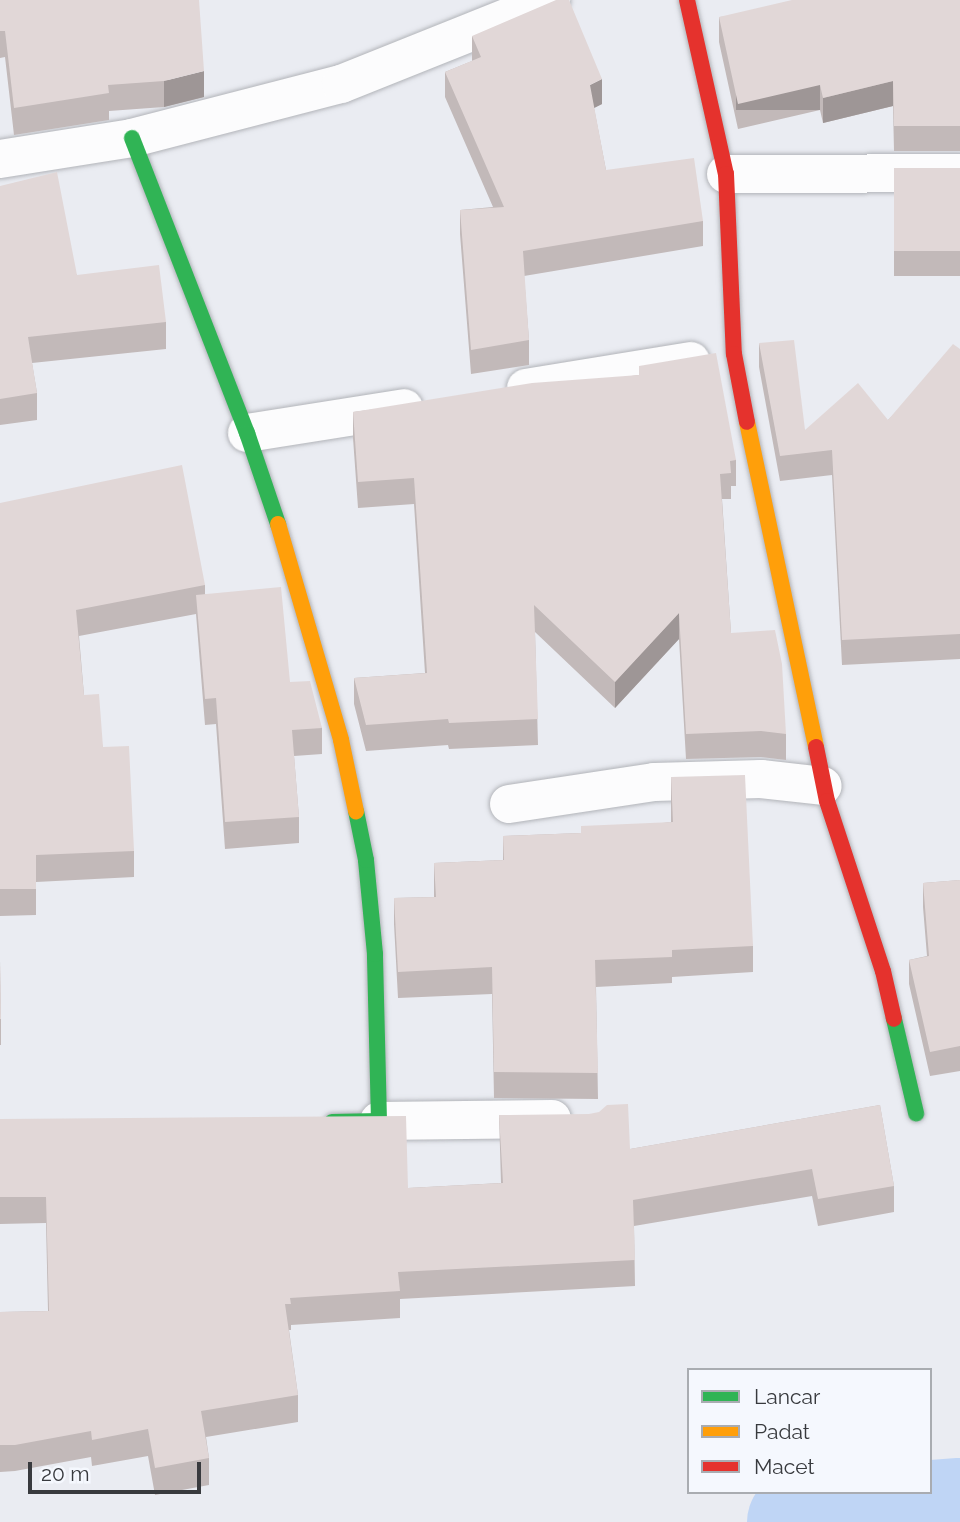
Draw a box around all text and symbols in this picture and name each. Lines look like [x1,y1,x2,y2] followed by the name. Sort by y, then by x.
[687,1368,932,1494] legend
[754,1384,820,1409] text: Lancar
[754,1419,810,1444] text: Padat
[32,1448,205,1492] scale bar
[754,1454,814,1479] text: Macet
[41,1461,89,1486] text: 20 m

